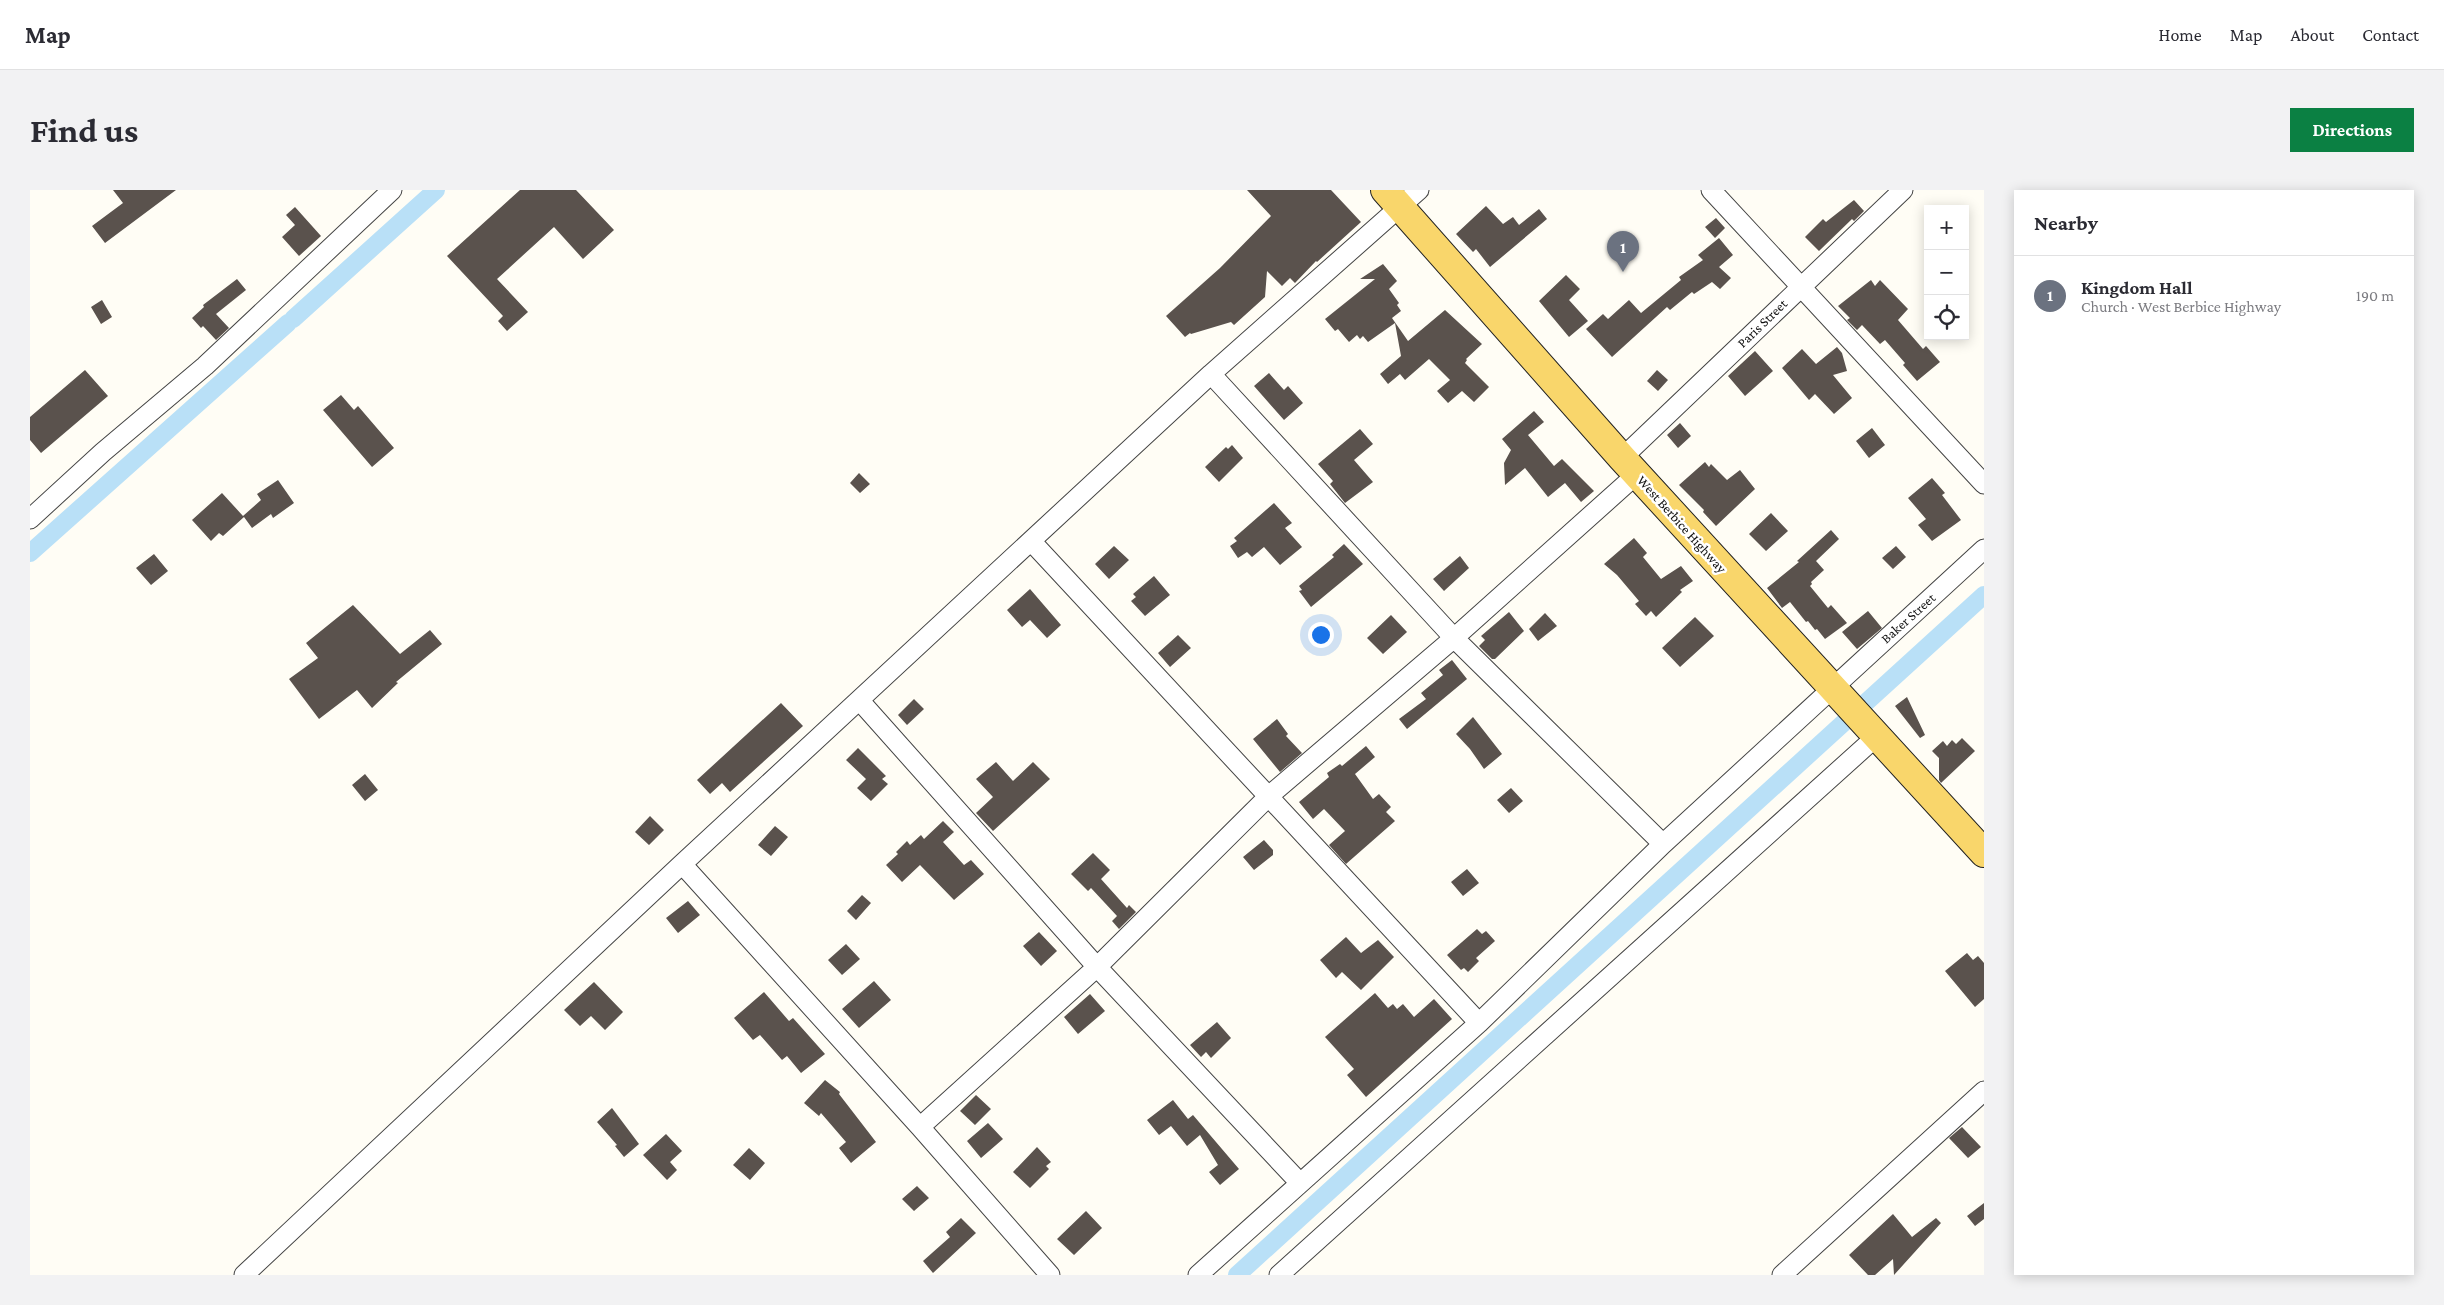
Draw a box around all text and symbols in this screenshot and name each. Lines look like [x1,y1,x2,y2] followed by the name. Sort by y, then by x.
[25,21,71,48] text: Map
[2159,25,2202,45] text: Home
[2230,25,2262,45] text: Map
[2290,25,2334,45] text: About
[2362,25,2419,45] text: Contact
[2290,108,2414,152] button: Directions
[30,111,138,150] text: Find us
[1924,205,1969,340] map controls
[1924,205,1969,250] button: +
[2034,211,2098,235] text: Nearby
[1607,231,1639,272] pin: 1
[1924,250,1969,295] button: −
[2081,277,2192,298] text: Kingdom Hall
[2047,287,2053,304] text: 1
[2356,287,2394,304] text: 190 m
[1734,295,1790,351] street label: Paris Street
[1924,295,1969,340] button: locate
[2081,298,2281,315] text: Church · West Berbice Highway
[1634,472,1730,576] street label: West Berbice Highway
[1878,589,1939,646] street label: Baker Street
[1308,622,1334,648] your location

